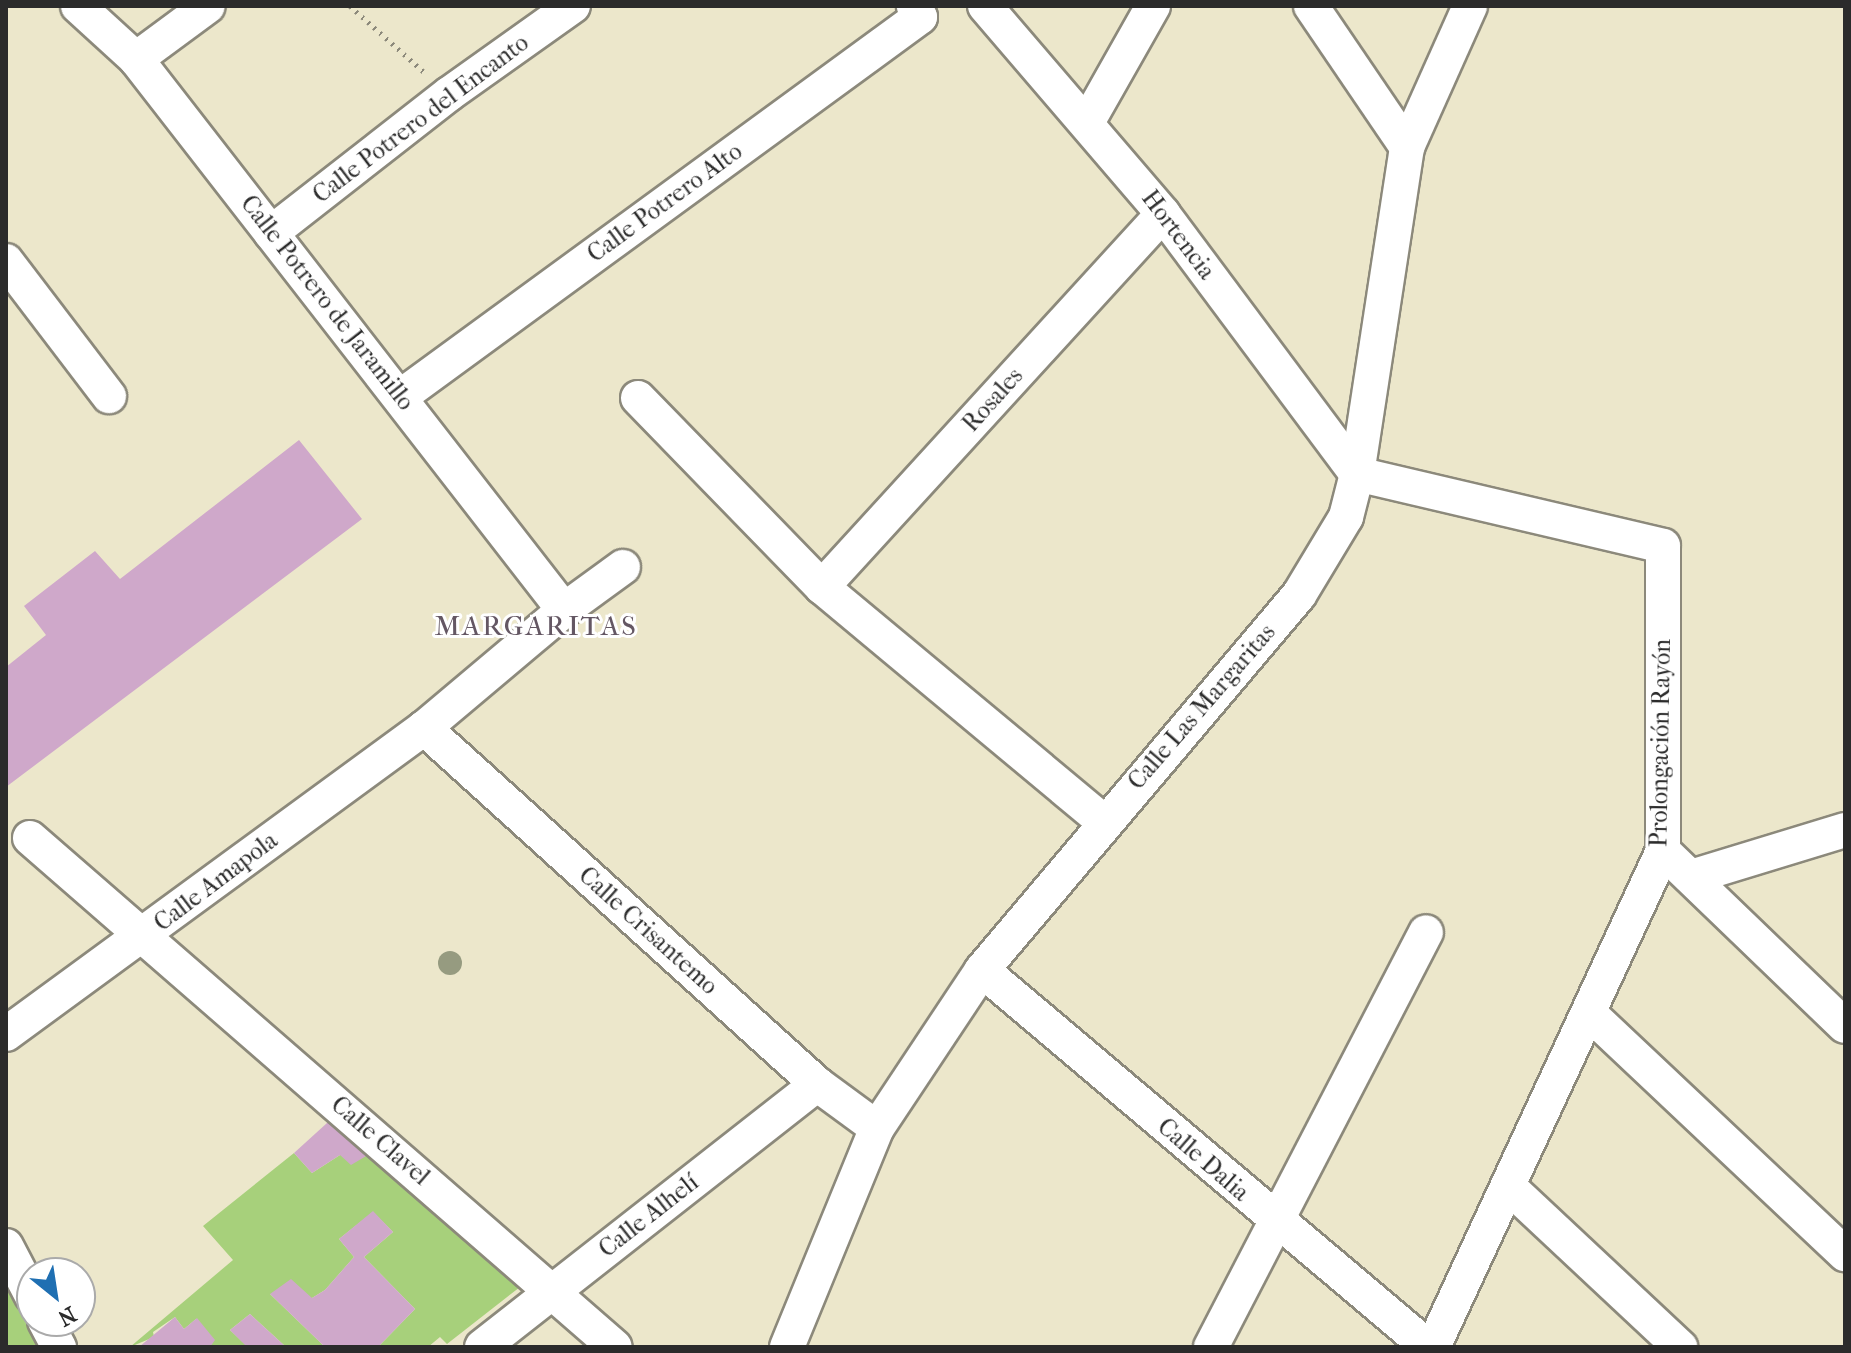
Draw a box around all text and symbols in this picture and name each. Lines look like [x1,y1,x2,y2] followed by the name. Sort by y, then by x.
[308,29,534,209] street label: Calle Potrero del Encanto
[582,137,748,269] street label: Calle Potrero Alto
[1135,185,1221,285] street label: Hortencia
[234,190,420,416] street label: Calle Potrero de Jaramillo
[957,362,1029,438] street label: Rosales
[434,609,638,643] district label: MARGARITAS
[1122,618,1282,796] street label: Calle Las Margaritas
[1645,639,1677,847] street label: Prolongación Rayón
[149,826,283,938] street label: Calle Amapola
[573,861,723,1001] street label: Calle Crisantemo
[325,1091,435,1191] street label: Calle Clavel
[1151,1113,1255,1207] street label: Calle Dalia
[593,1168,705,1264] street label: Calle Alhelí
[16,1257,96,1337] north arrow
[53,1301,81,1331] text: N

